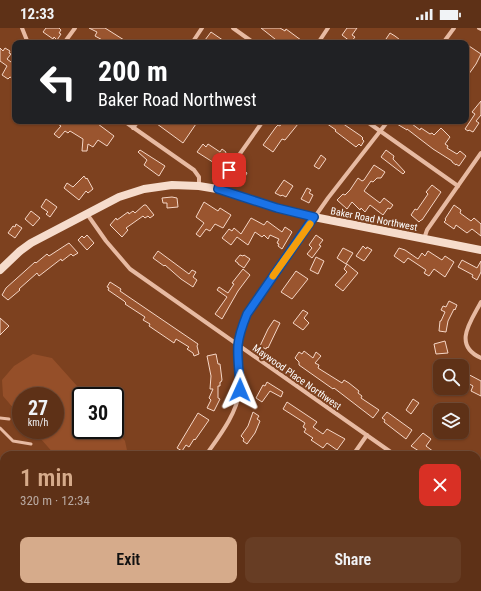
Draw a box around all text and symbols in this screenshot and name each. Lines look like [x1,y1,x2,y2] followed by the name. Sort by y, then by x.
[20,5,54,23] text: 12:33
[98,55,168,88] text: 200 m
[32,56,84,108] icon: left
[98,89,257,110] text: Baker Road Northwest
[212,153,246,187] pin
[218,159,240,181] icon: arrive
[330,205,418,233] street label: Baker Road Northwest
[251,342,343,412] street label: Maywood Place Northwest
[433,359,469,439] map controls
[433,359,469,395] button: search
[219,369,261,411] position arrow
[72,387,124,439] speed limit sign: 30
[28,396,48,420] text: 27
[433,403,469,439] button: layers
[28,417,48,428] text: km/h
[20,464,73,492] text: 1 min
[419,464,461,506] button: close
[20,493,90,508] text: 320 m · 12:34
[20,537,237,583] button: Exit
[245,537,461,583] button: Share

